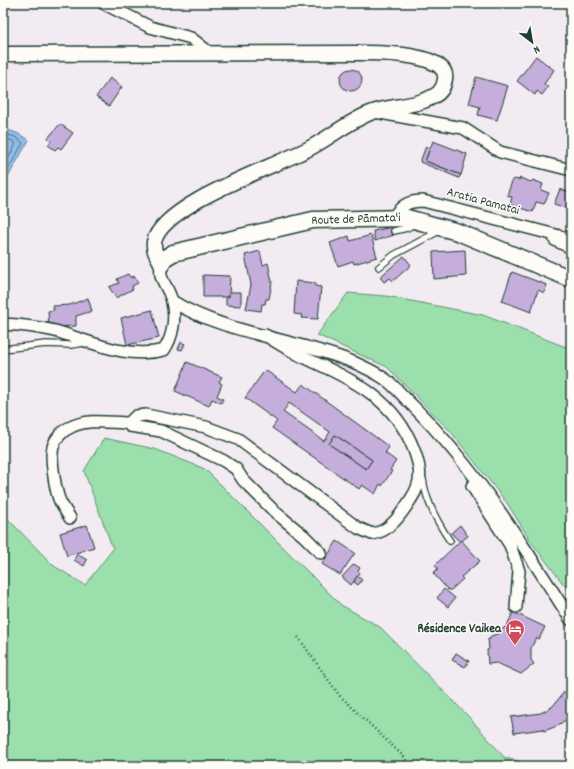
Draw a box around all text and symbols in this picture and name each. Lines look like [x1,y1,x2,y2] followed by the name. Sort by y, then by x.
[512,22,552,62] north arrow
[529,41,543,57] text: N
[445,183,522,221] street label: Aratia Pamatai
[311,209,402,231] street label: Route de Pāmata'i
[504,618,526,646] hotel icon: Résidence Vaikea
[418,620,502,639] place label: Résidence Vaikea

